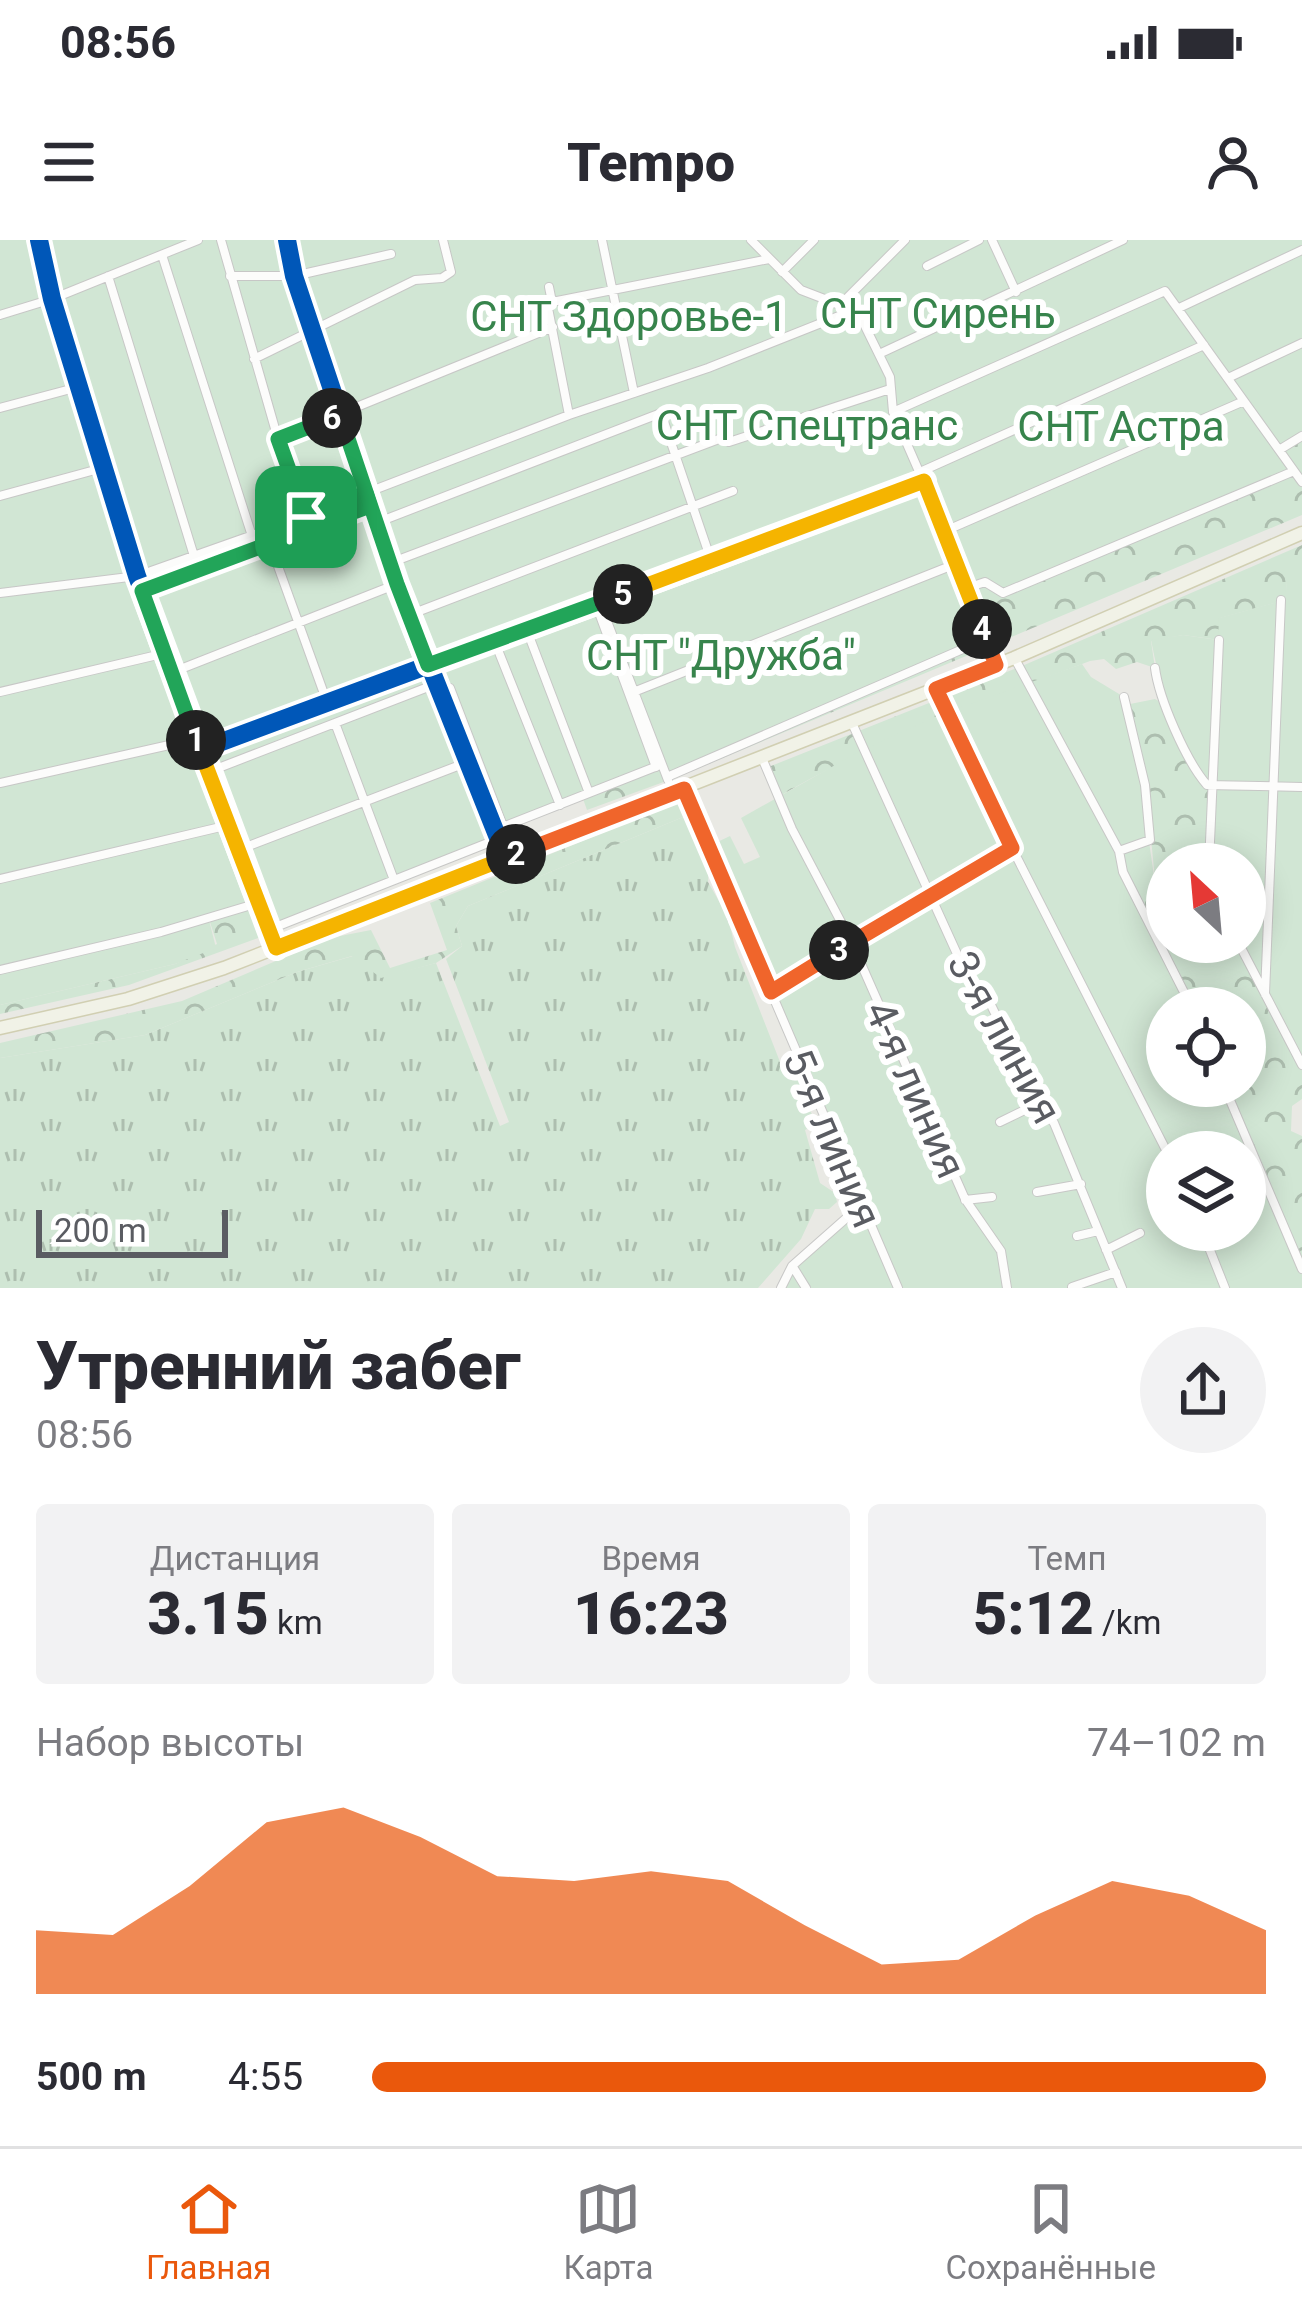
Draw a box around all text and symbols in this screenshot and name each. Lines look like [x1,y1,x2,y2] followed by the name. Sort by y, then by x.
[60,16,176,69] text: 08:56
[36,129,102,195] icon: menu
[1200,129,1266,195] icon: person
[567,131,735,194] text: Tempo
[820,289,1056,338] park label: СНТ Сирень
[470,292,788,341] park label: СНТ Здоровье-1
[302,388,362,448] pin: 6
[323,398,341,437] text: 6
[656,401,958,450] park label: СНТ Спецтранс
[1017,402,1225,451] park label: СНТ Астра
[255,466,357,568] pin
[273,484,339,550] icon: arrive
[593,564,653,624] pin: 5
[614,574,632,613] text: 5
[952,599,1012,659] pin: 4
[973,609,991,648] text: 4
[586,631,856,680] park label: СНТ "Дружба"
[166,710,226,770] pin: 1
[187,720,205,759] text: 1
[486,824,546,884] pin: 2
[507,834,525,873] text: 2
[1146,843,1266,963] north arrow
[1146,843,1266,1251] map controls
[809,920,869,980] pin: 3
[830,930,848,969] text: 3
[937,943,1072,1132] street label: 3-я линия
[1146,987,1266,1107] button: locate
[855,993,976,1185] street label: 4-я линия
[773,1042,892,1235] street label: 5-я линия
[1146,1131,1266,1251] button: layers
[36,1204,228,1257] scale bar
[54,1211,147,1250] text: 200 m
[1140,1327,1266,1453] button: share
[36,1328,521,1405] text: Утренний забег
[36,1412,133,1458] text: 08:56
[150,1539,320,1578] text: Дистанция
[601,1539,701,1578] text: Время
[1027,1539,1107,1578] text: Темп
[147,1578,269,1649] text: 3.15
[573,1578,729,1649] text: 16:23
[973,1578,1094,1649] text: 5:12
[269,1603,323,1642] text: km
[1094,1603,1161,1642] text: /km
[36,1720,304,1766] text: Набор высоты
[1087,1720,1266,1766] text: 74–102 m
[36,2054,147,2100] text: 500 m
[228,2054,303,2100] text: 4:55
[146,2176,271,2287] tab: Главная
[563,2176,653,2287] tab: Карта
[945,2176,1156,2287] tab: Сохранённые

